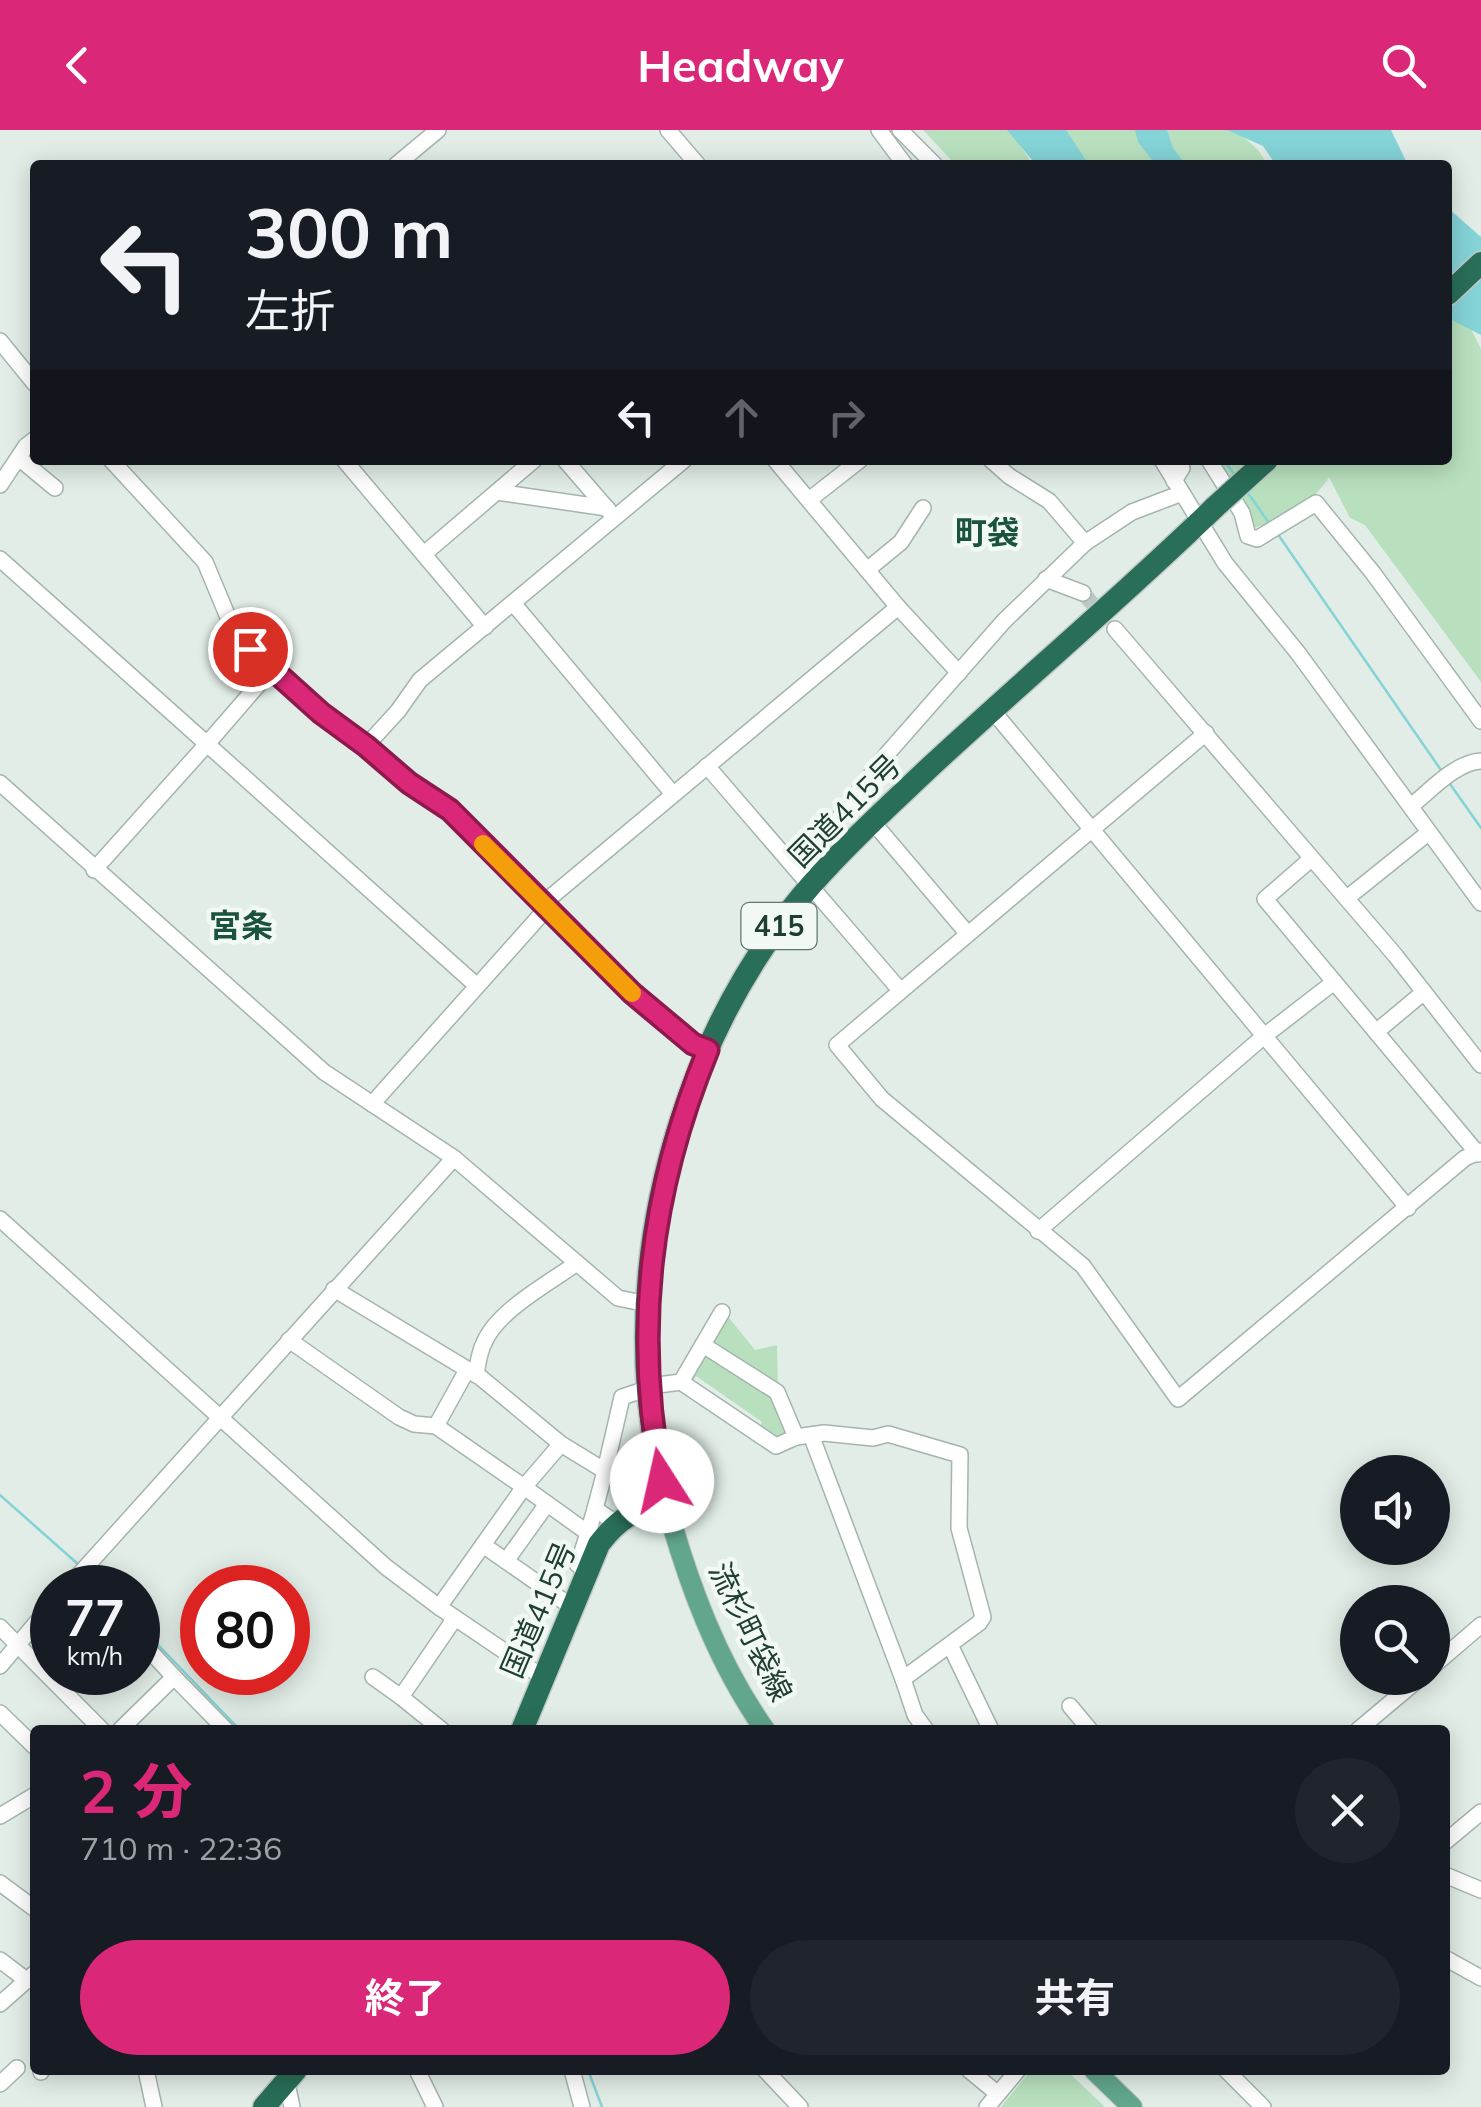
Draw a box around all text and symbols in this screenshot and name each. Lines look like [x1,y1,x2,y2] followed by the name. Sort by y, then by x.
[637,37,844,93] text: Headway
[50,38,105,93] icon: back
[1376,38,1431,93] icon: search
[245,188,453,276] text: 300 m
[80,200,210,330] icon: left
[245,282,335,338] text: 左折
[609,390,664,445] icon: left
[714,390,769,445] icon: ahead
[819,390,874,445] icon: right
[955,512,1019,552] district label: 町袋
[208,607,293,692] pin
[223,622,278,677] icon: arrive
[780,746,909,875] street label: 国道415号
[742,903,816,949] road number: 415
[209,905,273,945] district label: 宮条
[610,1429,714,1533] position arrow
[1340,1455,1450,1695] map controls
[1340,1455,1450,1565] button: sound
[492,1536,584,1683] street label: 国道415号
[701,1556,801,1707] street label: 流杉町袋線
[180,1565,310,1695] speed limit sign: 80
[1340,1585,1450,1695] button: search
[65,1586,125,1649] text: 77
[67,1640,123,1671] text: km/h
[80,1753,192,1828] text: 2 分
[1295,1758,1400,1863] button: close
[80,1828,282,1868] text: 710 m · 22:36
[80,1940,730,2055] button: 終了
[750,1940,1400,2055] button: 共有

